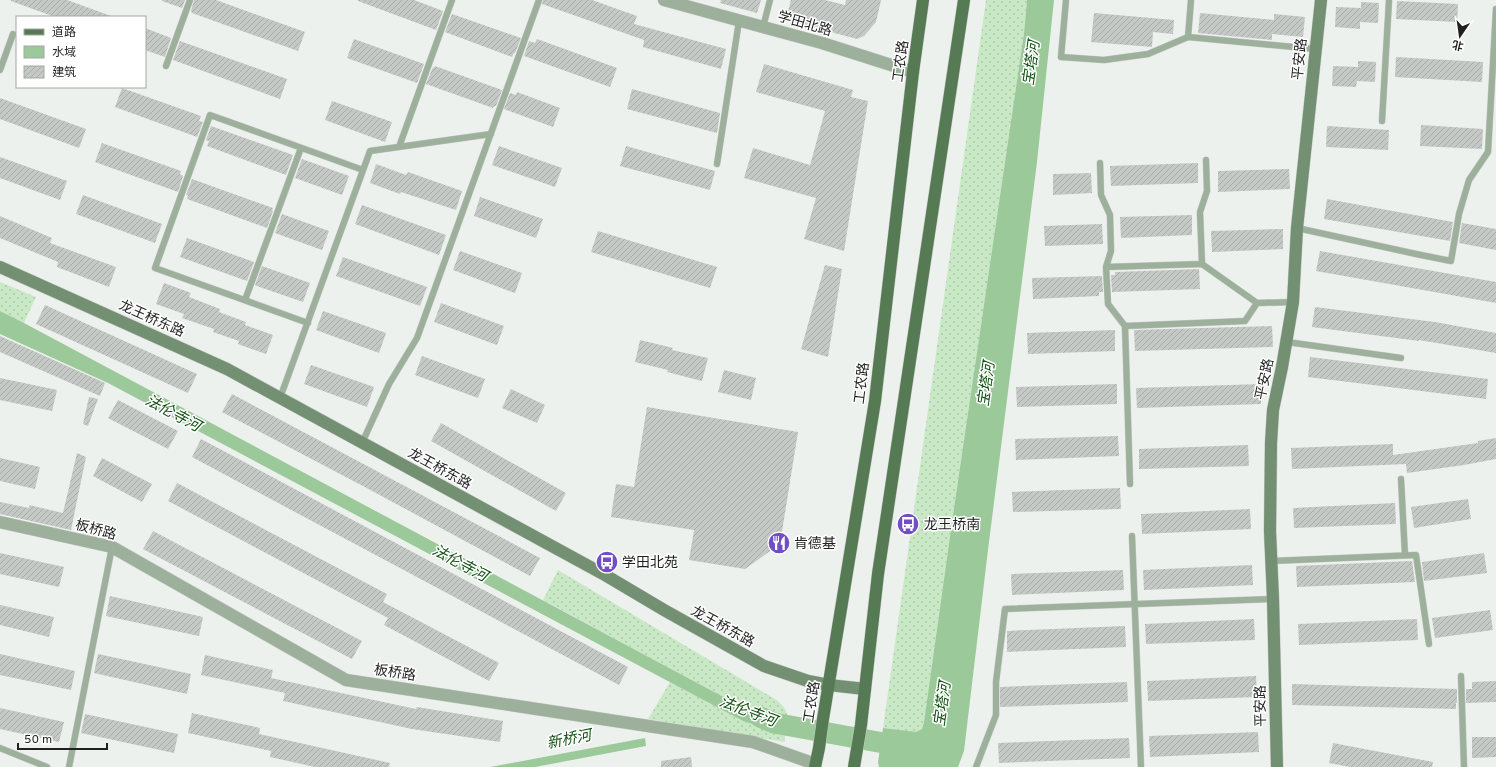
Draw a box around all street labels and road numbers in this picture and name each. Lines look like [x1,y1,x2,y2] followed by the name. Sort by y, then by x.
[775,8,834,40] street label: 学田北路
[1290,37,1311,81] street label: 平安路
[890,39,913,83] street label: 工农路
[116,296,187,341] street label: 龙王桥东路
[1253,357,1278,402] street label: 平安路
[851,361,873,405] street label: 工农路
[405,444,474,494] street label: 龙王桥东路
[73,517,118,544] street label: 板桥路
[688,602,757,652] street label: 龙王桥东路
[373,662,417,685] street label: 板桥路
[801,680,824,724] street label: 工农路
[1253,685,1270,727] street label: 平安路

